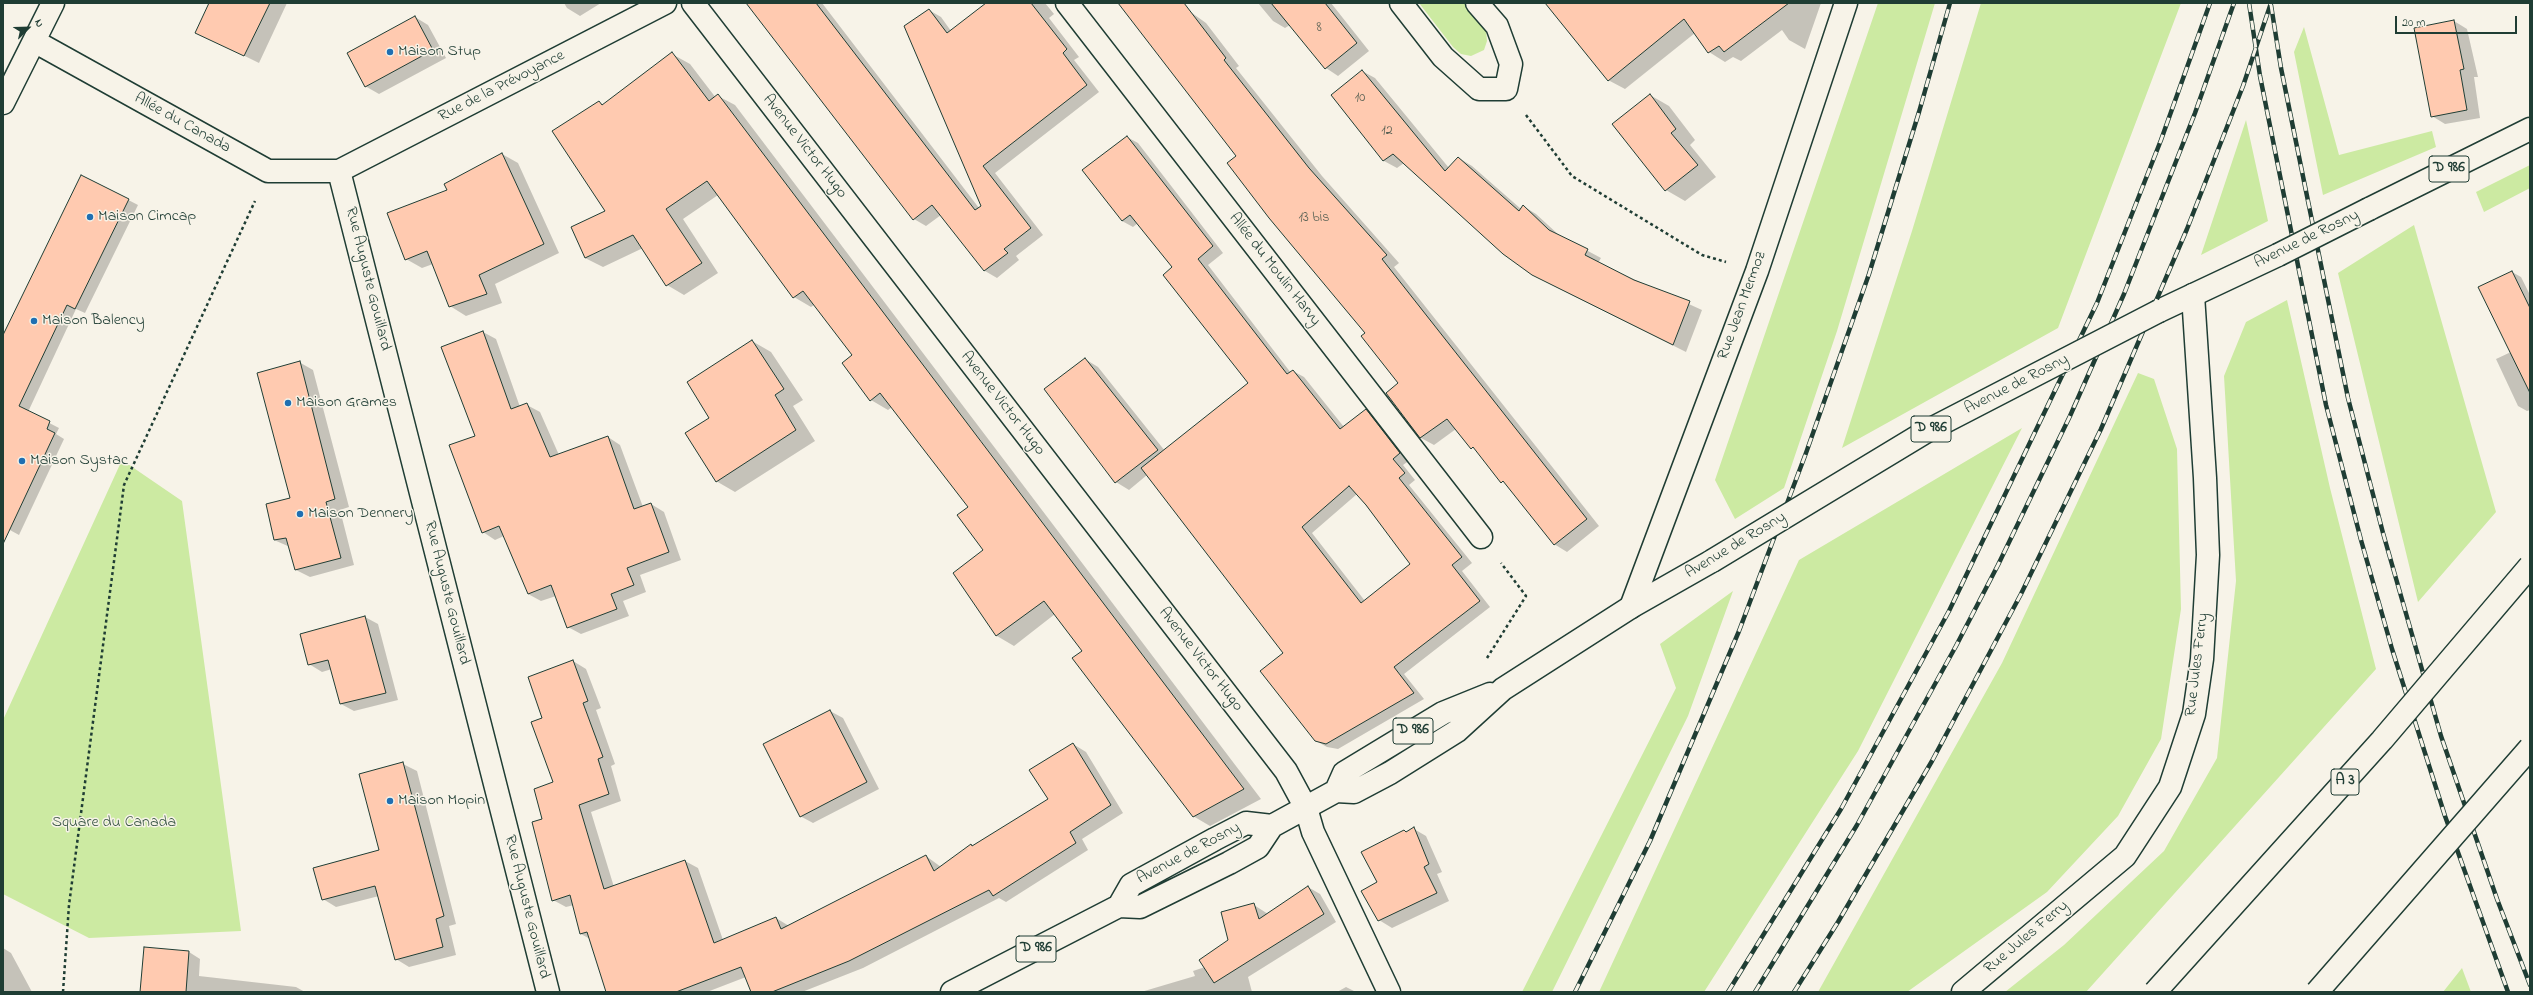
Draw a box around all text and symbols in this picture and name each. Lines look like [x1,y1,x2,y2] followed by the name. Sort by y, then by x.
[8,8,48,48] north arrow
[2397,8,2519,34] scale bar
[2402,14,2425,32] text: 20 m
[30,17,48,30] text: N
[1316,21,1322,37] house number: 8
[398,42,481,62] place label: Maison Stup
[385,47,395,57] marker: Maison Stup
[436,47,568,127] street label: Rue de la Prévoyance
[130,90,234,158] street label: Allée du Canada
[757,91,851,203] street label: Avenue Victor Hugo
[1355,91,1365,107] house number: 10
[1381,124,1393,140] house number: 12
[2429,156,2469,182] road number: D 986
[340,205,394,353] street label: Rue Auguste Gouillard
[2252,206,2362,274] street label: Avenue de Rosny
[98,207,196,227] place label: Maison Cimcap
[1224,210,1324,330] street label: Allée du Moulin Harvy
[1299,211,1329,227] house number: 13 bis
[85,212,95,222] marker: Maison Cimcap
[1715,249,1771,363] street label: Rue Jean Mermoz
[42,311,145,331] place label: Maison Balency
[29,316,39,326] marker: Maison Balency
[955,348,1049,460] street label: Avenue Victor Hugo
[1962,351,2072,419] street label: Avenue de Rosny
[296,393,397,413] place label: Maison Grames
[283,398,293,408] marker: Maison Grames
[1911,416,1951,442] road number: D 986
[30,451,128,471] place label: Maison Systac
[17,456,27,466] marker: Maison Systac
[308,504,413,524] place label: Maison Dennery
[1682,508,1790,584] street label: Avenue de Rosny
[295,509,305,519] marker: Maison Dennery
[419,519,473,667] street label: Rue Auguste Gouillard
[1153,604,1247,716] street label: Avenue Victor Hugo
[2182,612,2214,718] street label: Rue Jules Ferry
[1393,718,1433,744] road number: D 986
[2331,769,2359,795] road number: A 3
[398,791,485,811] place label: Maison Mopin
[385,796,395,806] marker: Maison Mopin
[52,813,176,833] park label: Square du Canada
[1134,819,1244,889] street label: Avenue de Rosny
[499,833,553,981] street label: Rue Auguste Gouillard
[1981,897,2073,979] street label: Rue Jules Ferry
[1016,936,1056,962] road number: D 986

